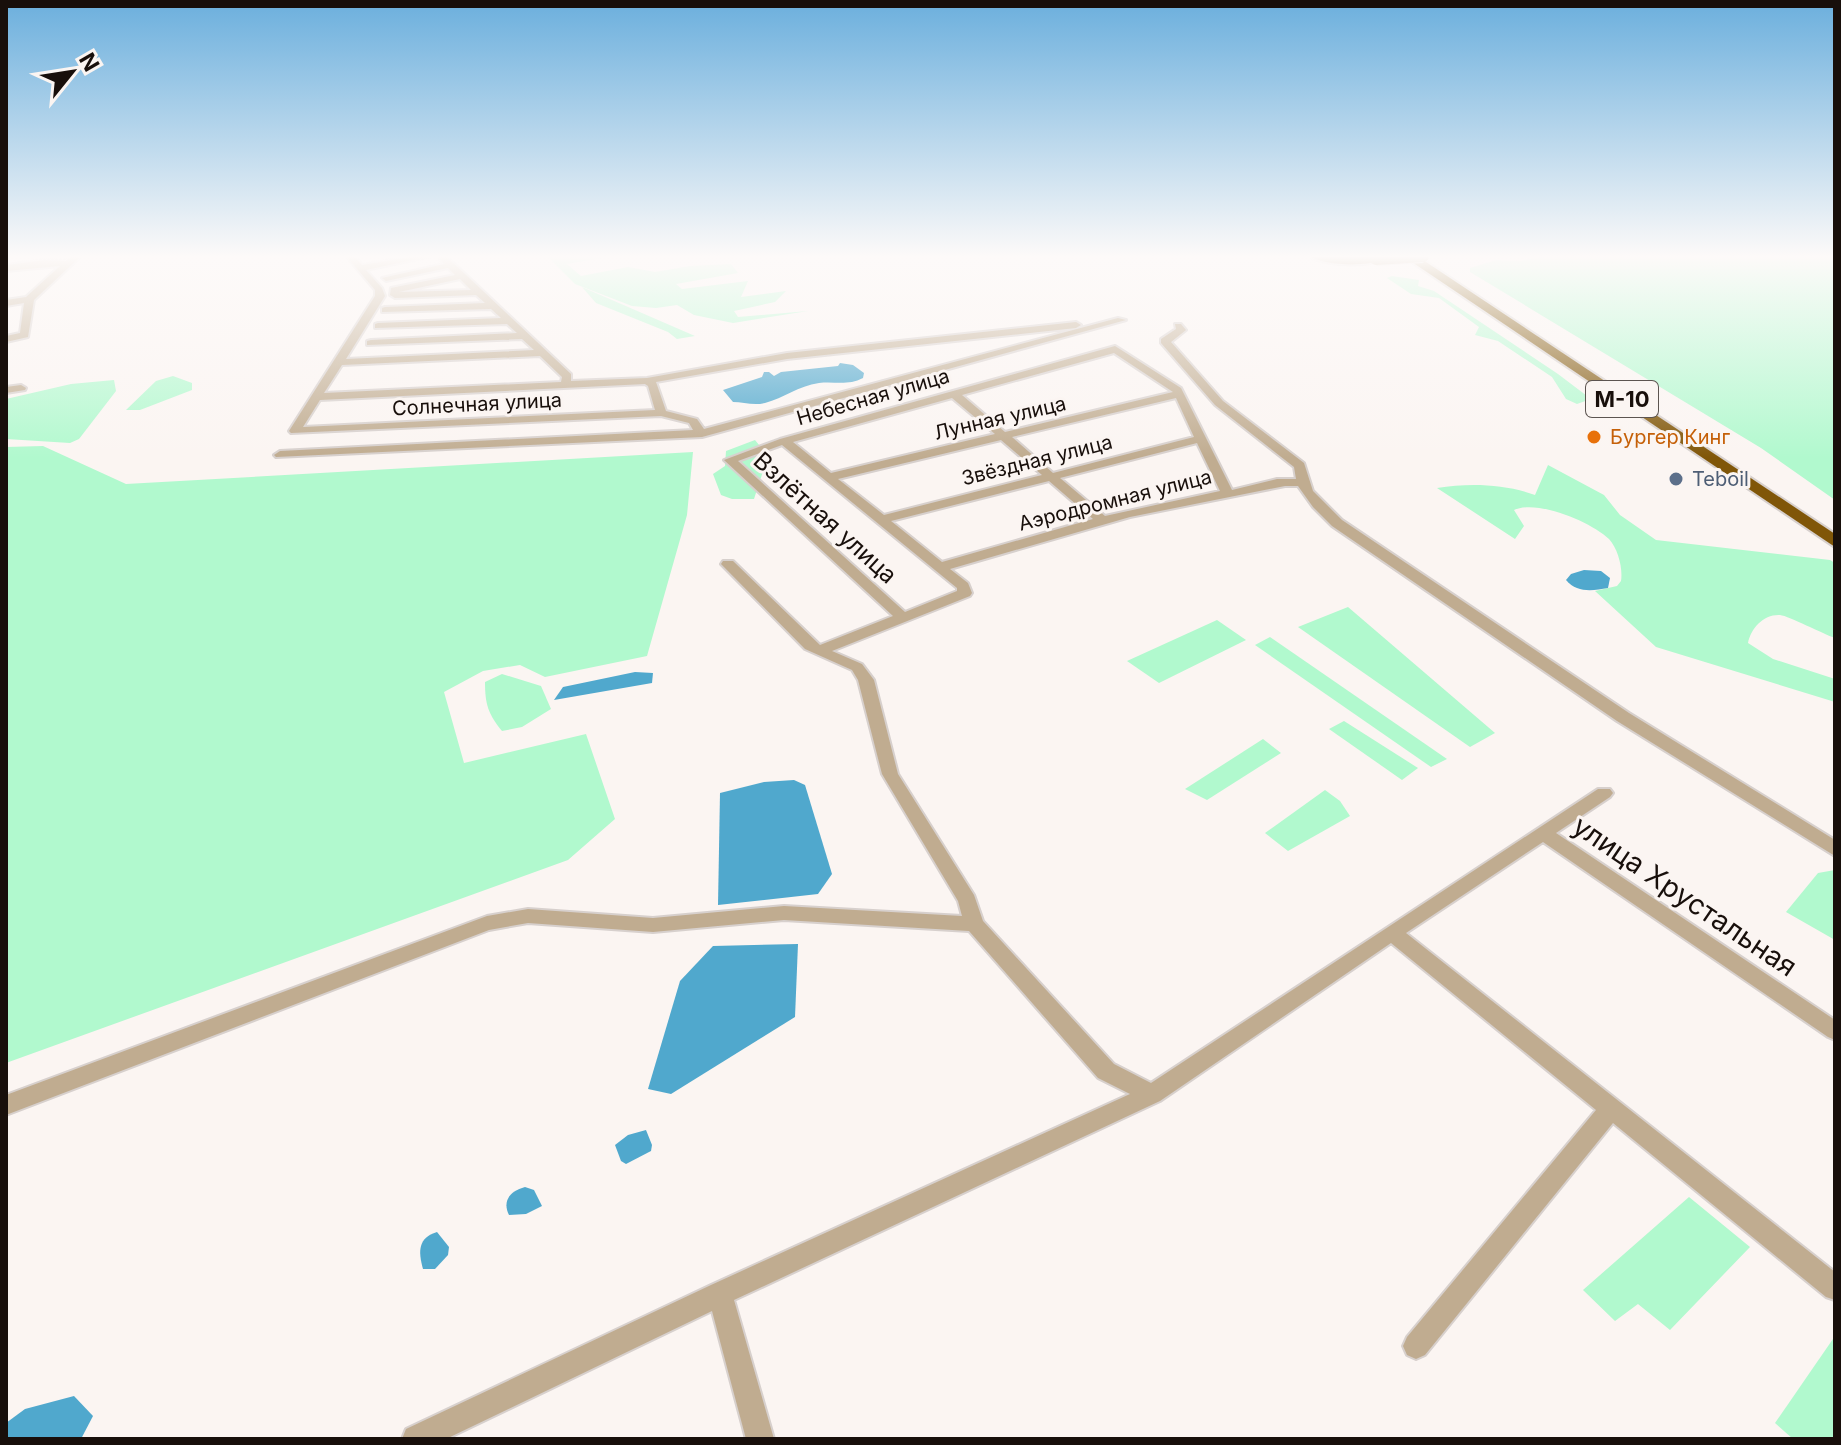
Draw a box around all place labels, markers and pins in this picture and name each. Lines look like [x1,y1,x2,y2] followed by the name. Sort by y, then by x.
[1610,425,1730,449] place label: Бургер Кинг
[1585,428,1603,446] marker: Бургер Кинг
[1692,467,1749,491] place label: Teboil
[1667,470,1685,488] marker: Teboil

